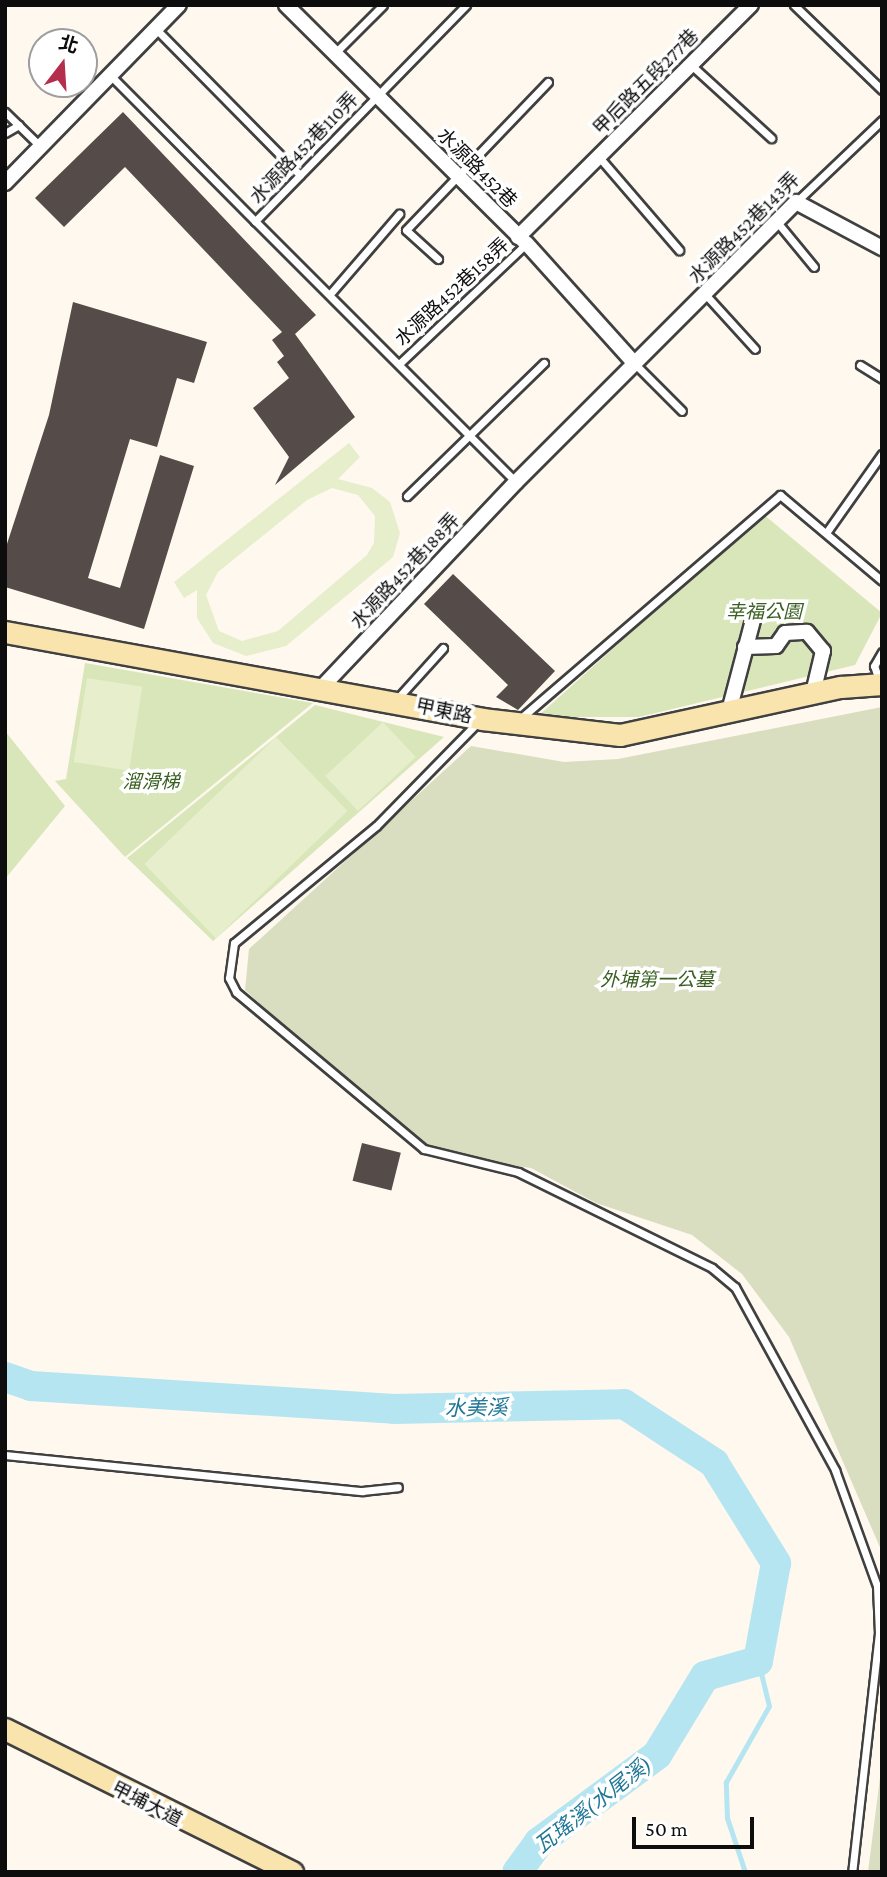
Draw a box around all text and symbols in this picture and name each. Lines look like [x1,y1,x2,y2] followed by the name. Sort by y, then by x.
[588,24,704,140] street label: 甲后路五段277巷
[28,28,98,98] north arrow
[57,32,81,57] text: 北
[245,88,363,208] street label: 水源路452巷110弄
[432,123,522,213] street label: 水源路452巷
[684,168,804,288] street label: 水源路452巷143弄
[390,233,514,351] street label: 水源路452巷158弄
[346,509,464,633] street label: 水源路452巷188弄
[726,601,802,623] park label: 幸福公園
[414,694,474,728] street label: 甲東路
[123,771,179,793] park label: 溜滑梯
[600,969,714,991] park label: 外埔第一公墓
[444,1395,508,1421] water label: 水美溪
[530,1752,656,1858] water label: 瓦瑤溪(水尾溪)
[108,1777,186,1831] street label: 甲埔大道
[635,1804,758,1848] scale bar
[645,1817,688,1841] text: 50 m

